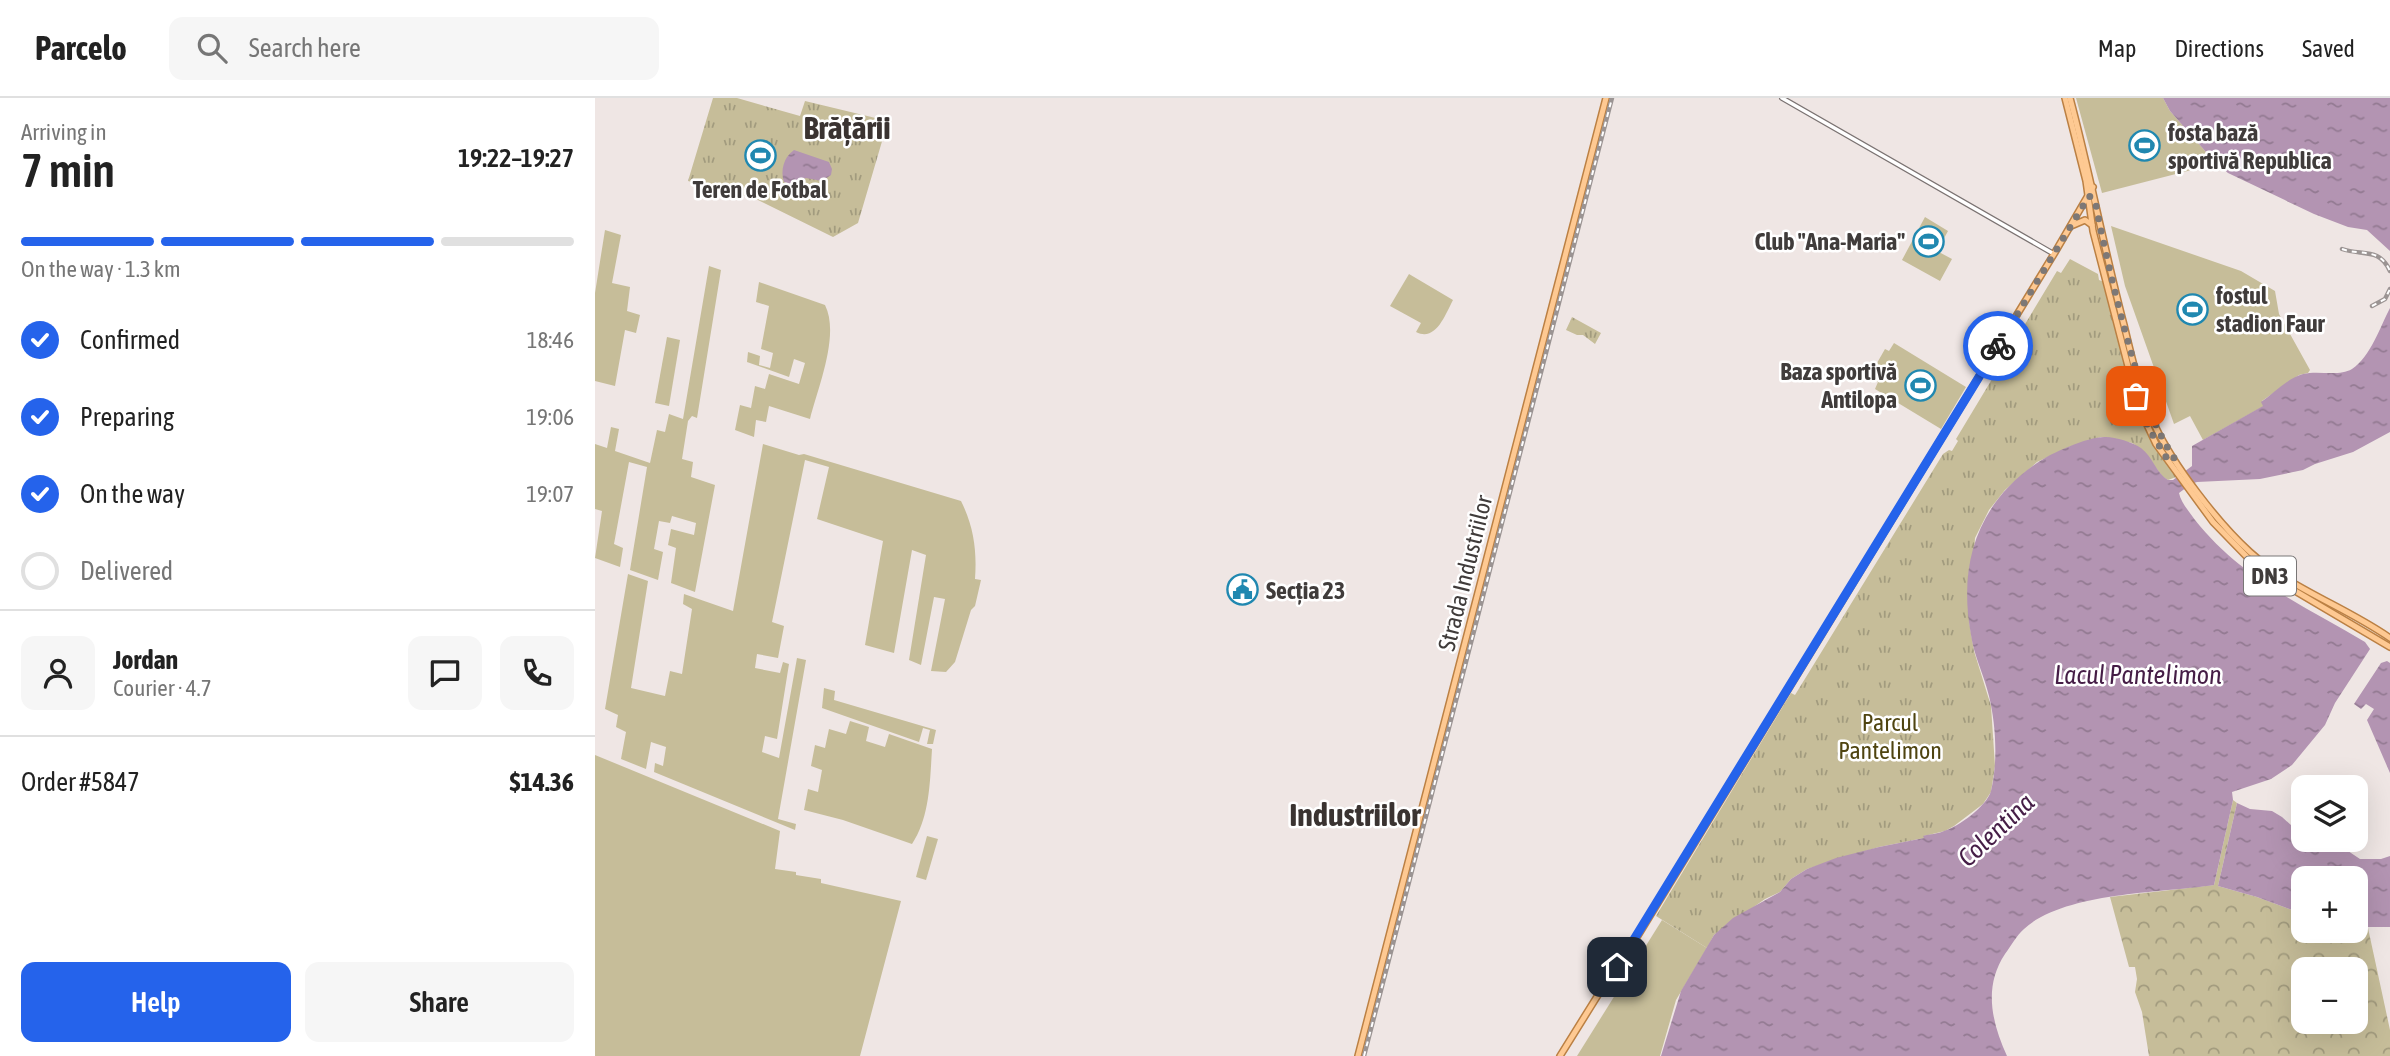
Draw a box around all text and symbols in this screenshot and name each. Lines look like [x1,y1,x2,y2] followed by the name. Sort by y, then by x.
[169,17,659,80] search box
[35,29,127,67] text: Parcelo
[193,29,231,67] icon: search
[249,33,361,63] text: Search here
[2098,35,2136,62] text: Map
[2174,35,2264,62] text: Directions
[2302,35,2355,62] text: Saved
[803,109,891,147] district label: Brățării
[21,119,107,145] text: Arriving in
[2167,119,2332,174] place label: fosta bază sportivă Republica
[2128,129,2162,163] sports icon: fosta bază sportivă Republica
[743,138,777,172] sports icon: Teren de Fotbal
[458,143,574,173] text: 19:22–19:27
[21,144,115,197] text: 7 min
[693,176,828,203] place label: Teren de Fotbal
[1911,224,1945,258] sports icon: Club "Ana-Maria"
[1754,228,1905,255] place label: Club "Ana-Maria"
[21,256,181,282] text: On the way · 1.3 km
[2215,282,2326,337] place label: fostul stadion Faur
[2176,292,2210,326] sports icon: fostul stadion Faur
[1963,311,2033,381] courier
[21,321,59,359] icon: check
[80,325,180,355] text: Confirmed
[527,327,574,353] text: 18:46
[1979,327,2017,365] icon: bike
[1780,358,1897,413] place label: Baza sportivă Antilopa
[2106,366,2166,426] pin
[1903,368,1937,402] sports icon: Baza sportivă Antilopa
[2117,377,2155,415] icon: bag
[21,398,59,436] icon: check
[80,402,174,432] text: Preparing
[526,404,574,430] text: 19:06
[21,475,59,513] icon: check
[80,479,185,509] text: On the way
[526,481,574,507] text: 19:07
[1433,492,1498,654] street label: Strada Industriilor
[80,556,173,586] text: Delivered
[2244,556,2296,596] road number: DN3
[1226,573,1260,607] public building icon: Secția 23
[1266,577,1345,605] place label: Secția 23
[21,636,95,710] button: person
[408,636,482,710] button: chat
[500,636,574,710] button: phone
[113,645,178,675] text: Jordan
[2054,660,2222,690] water label: Lacul Pantelimon
[113,675,212,701] text: Courier · 4.7
[1838,709,1942,764] park label: Parcul Pantelimon
[21,767,140,797] text: Order #5847
[510,767,574,797] text: $14.36
[2291,775,2368,1034] map controls
[2291,775,2368,852] button: layers
[1952,787,2040,873] water label: Colentina
[1289,796,1421,833] district label: Industriilor
[2291,866,2368,943] button: +
[1587,937,1647,997] pin
[1598,948,1636,986] icon: home
[2291,957,2368,1034] button: −
[21,962,291,1042] button: Help
[305,962,574,1042] button: Share

